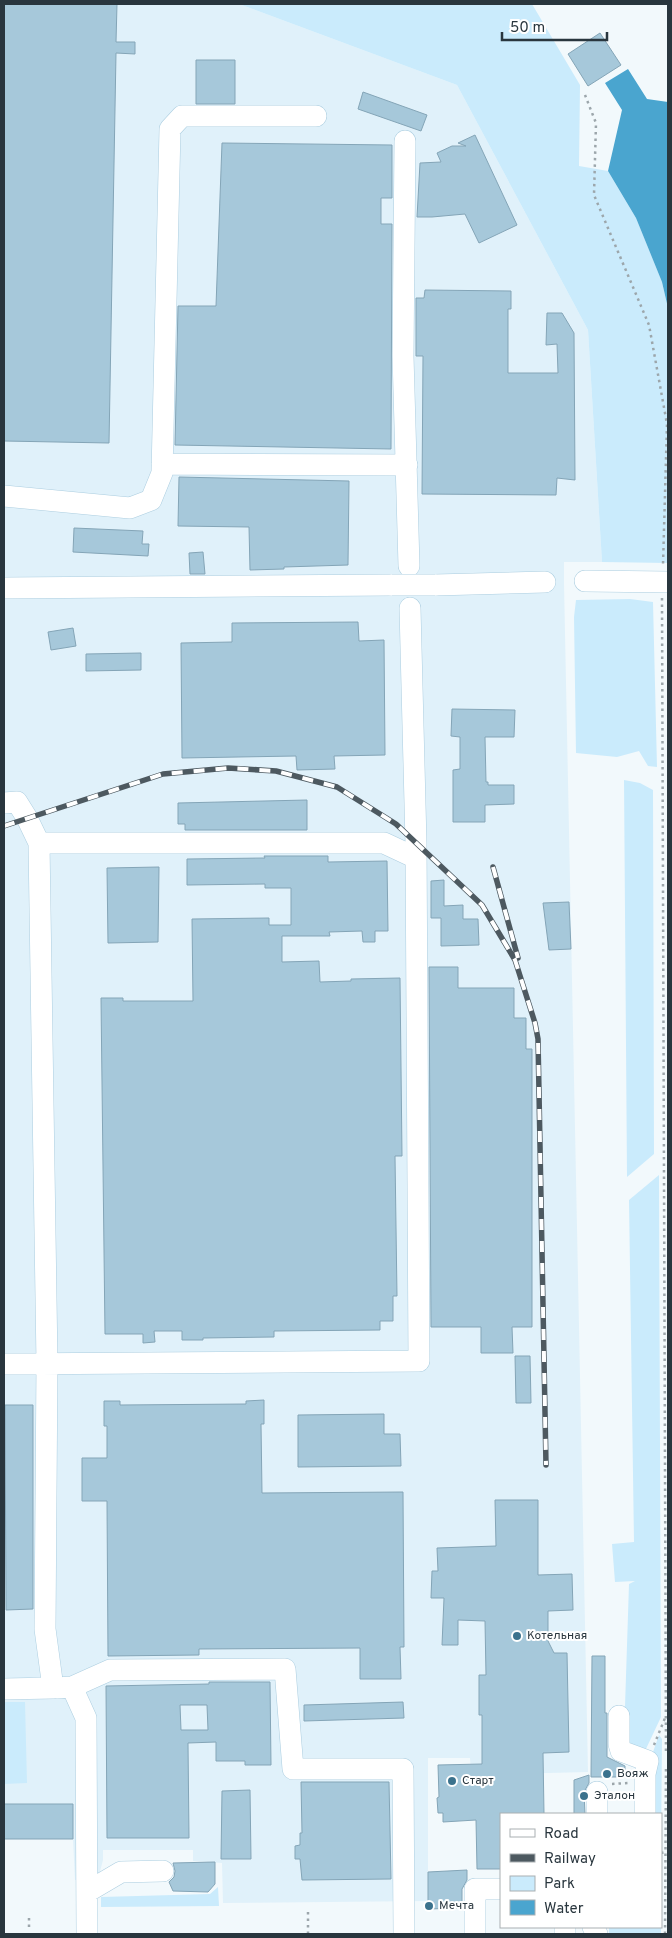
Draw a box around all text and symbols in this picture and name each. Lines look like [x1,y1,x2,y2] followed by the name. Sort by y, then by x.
[502,10,607,42] scale bar
[510,19,545,38] text: 50 m
[527,1628,587,1644] place label: Котельная
[511,1630,523,1642] marker: Котельная
[617,1766,649,1782] place label: Вояж
[601,1768,613,1780] marker: Вояж
[462,1773,494,1789] place label: Старт
[446,1775,458,1787] marker: Старт
[594,1788,635,1804] place label: Эталон
[578,1790,590,1802] marker: Эталон
[500,1813,662,1928] legend
[544,1825,579,1844] text: Road
[544,1850,596,1869] text: Railway
[544,1875,575,1894] text: Park
[439,1898,474,1914] place label: Мечта
[423,1900,435,1912] marker: Мечта
[544,1900,584,1919] text: Water

